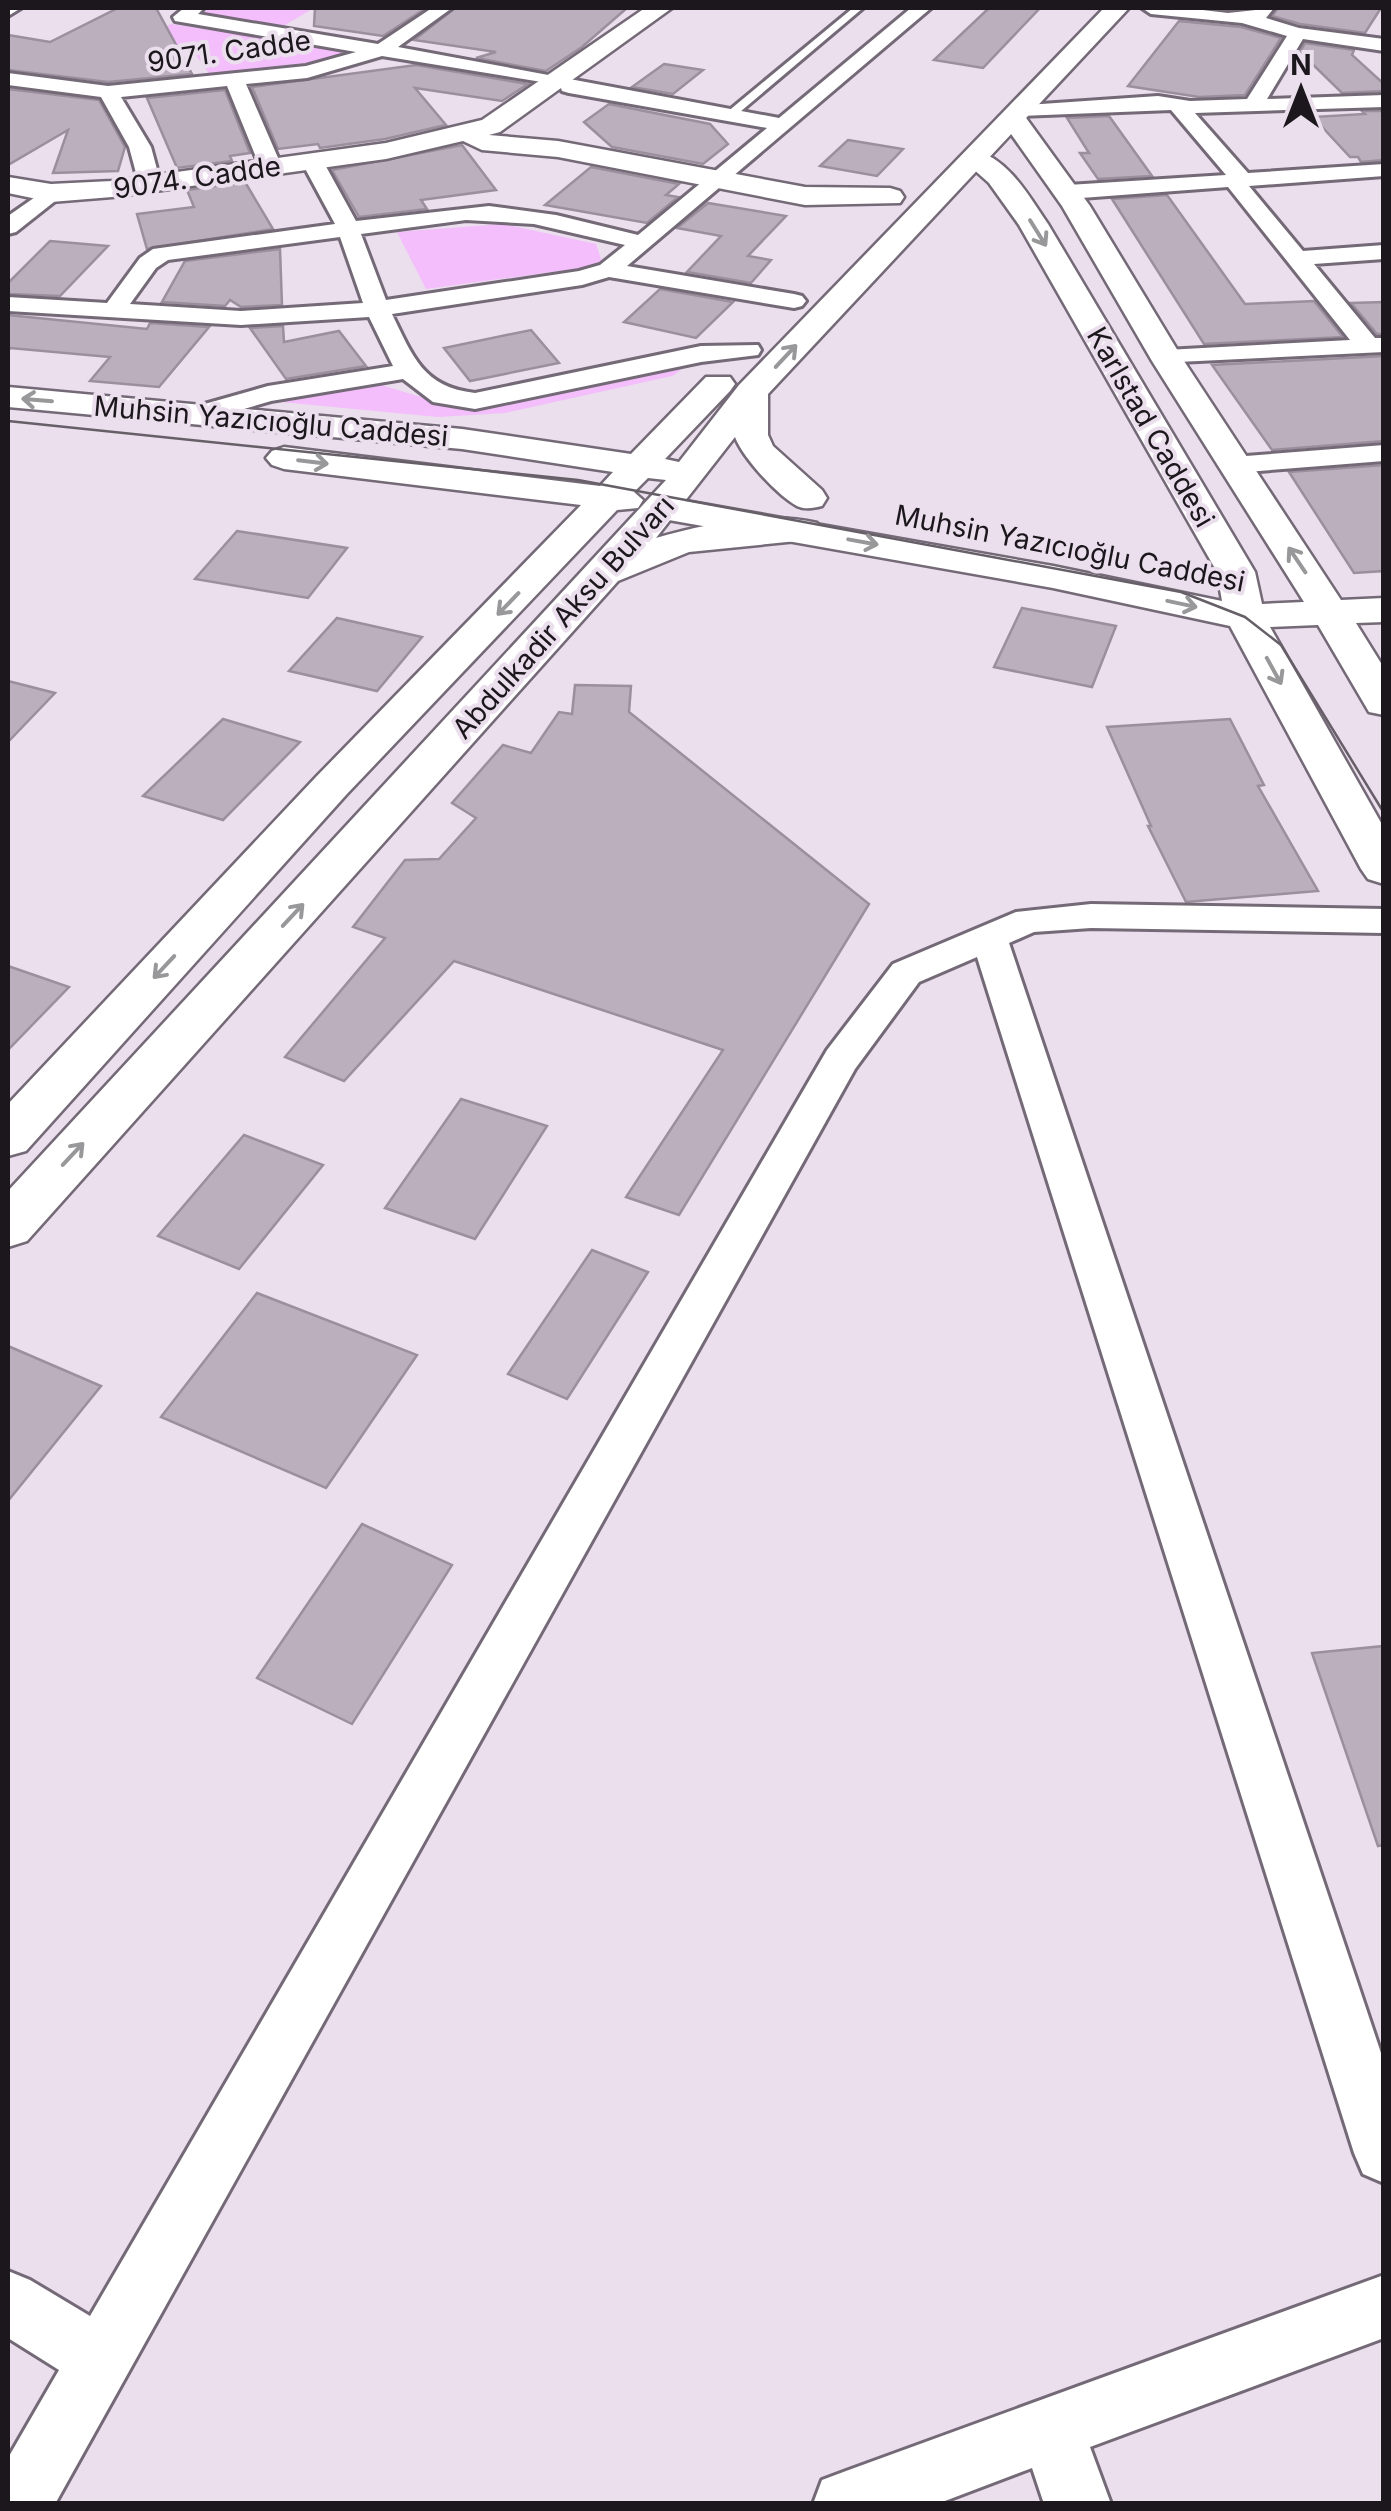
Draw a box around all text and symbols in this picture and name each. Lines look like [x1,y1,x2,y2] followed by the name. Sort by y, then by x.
[145,23,313,79] street label: 9071. Cadde
[1251,40,1351,140] north arrow
[1290,48,1312,82] text: N
[111,148,283,206] street label: 9074. Cadde
[1028,218,1048,247] one-way arrow
[1080,321,1222,533] street label: Karlstad Caddesi
[774,345,798,369] one-way arrow
[92,389,450,453] street label: Muhsin Yazıcıoğlu Caddesi
[21,391,54,410] one-way arrow
[297,453,329,472] one-way arrow
[445,489,681,745] street label: Abdulkadir Aksu Bulvarı
[892,497,1248,599] street label: Muhsin Yazıcıoğlu Caddesi
[846,533,878,552] one-way arrow
[1287,547,1308,575] one-way arrow
[496,592,520,616] one-way arrow
[1165,595,1197,614] one-way arrow
[1265,655,1285,685] one-way arrow
[281,903,304,928] one-way arrow
[153,954,176,979] one-way arrow
[62,1142,85,1167] one-way arrow

